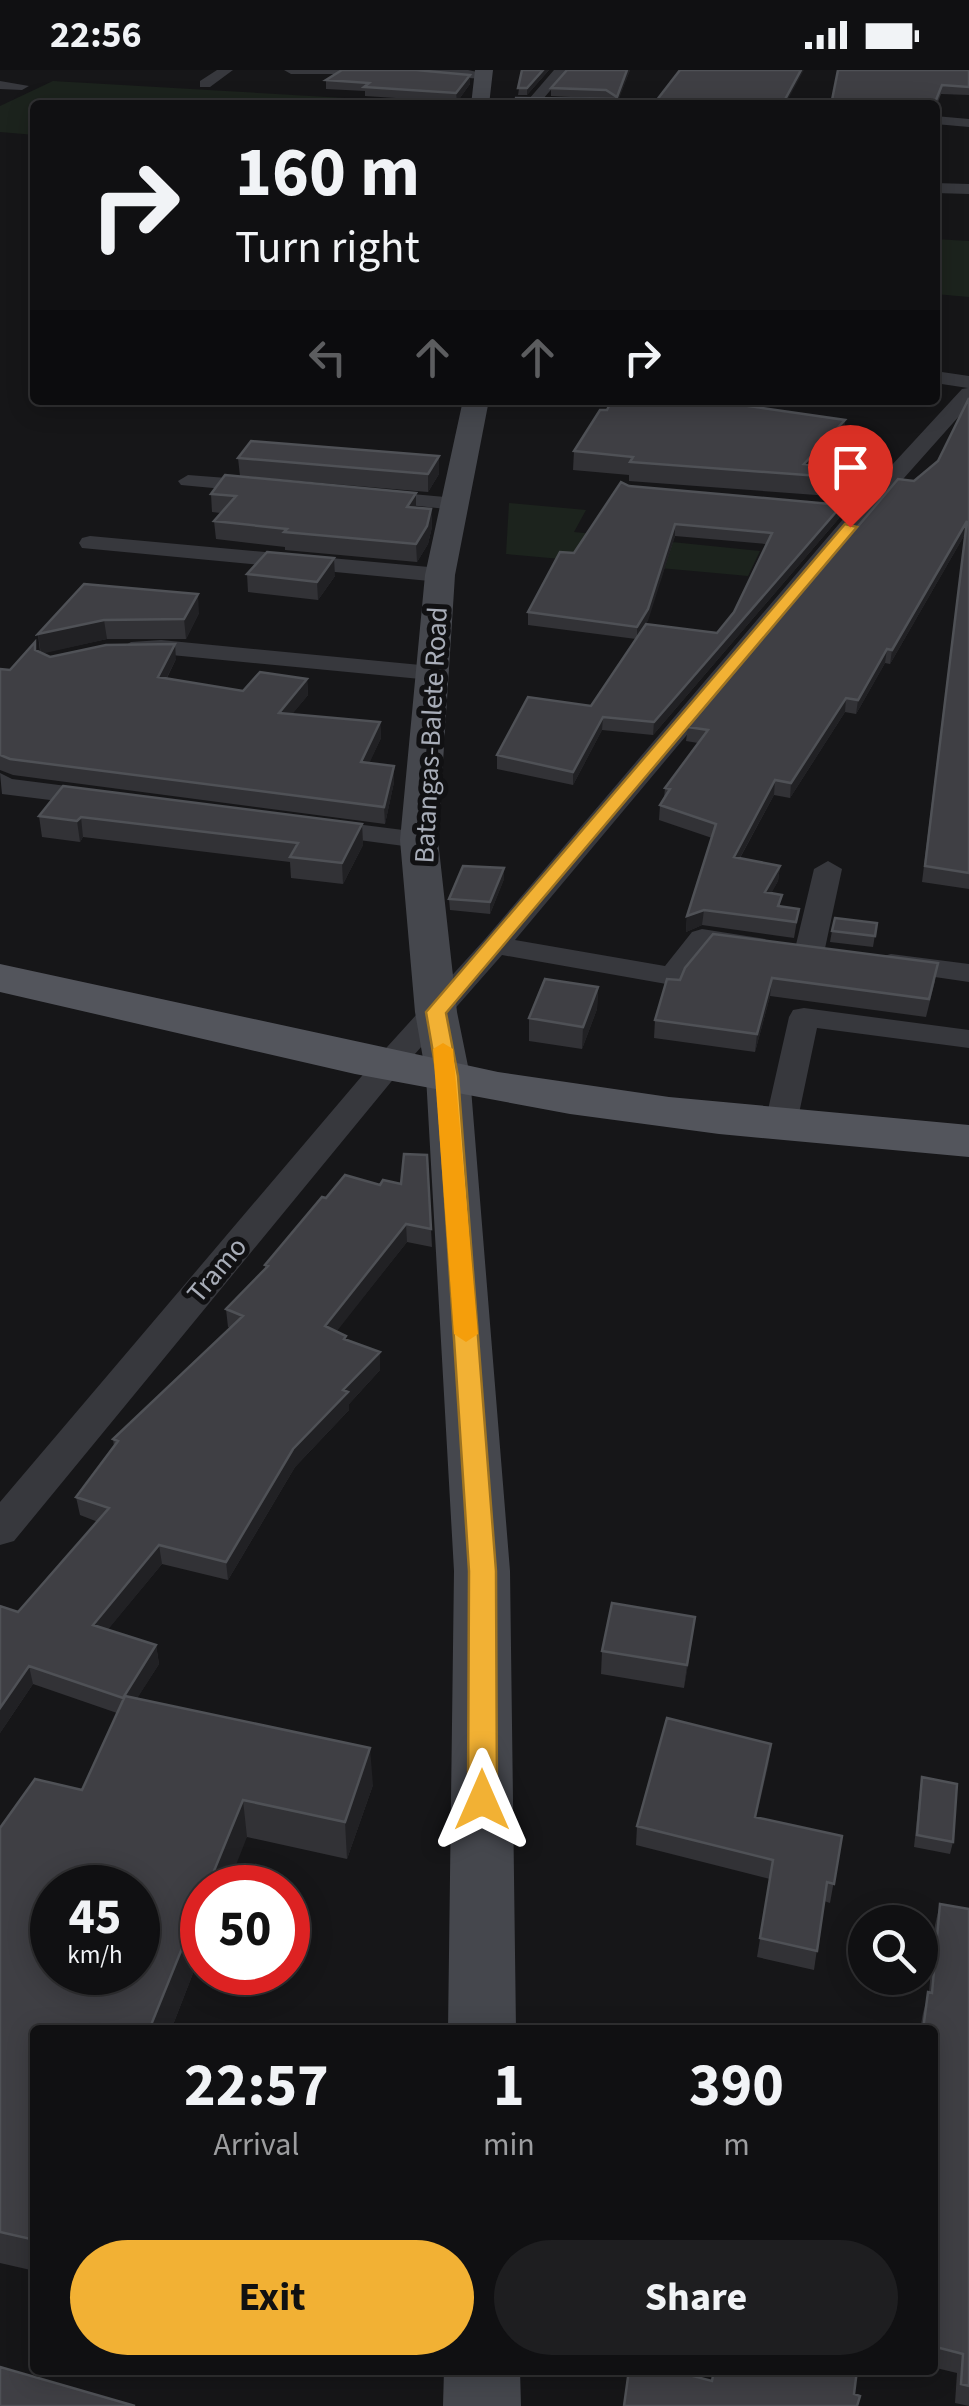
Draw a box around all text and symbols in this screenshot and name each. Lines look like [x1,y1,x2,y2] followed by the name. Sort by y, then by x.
[50,8,142,62] text: 22:56
[235,123,420,223] text: 160 m
[70,140,200,270] icon: right
[235,216,420,280] text: Turn right
[300,330,355,385] icon: left
[405,330,460,385] icon: ahead
[510,330,565,385] icon: ahead
[615,330,670,385] icon: right
[808,425,893,528] pin
[823,440,878,495] icon: arrive
[404,606,458,864] street label: Batangas-Balete Road
[177,1228,257,1312] street label: Tramo
[430,1748,534,1852] position arrow
[180,1865,310,1995] speed limit sign: 50
[69,1882,121,1953] text: 45
[848,1905,938,1995] map controls
[848,1905,938,1995] button: search
[67,1937,123,1973] text: km/h
[184,2044,329,2129] text: 22:57
[493,2044,525,2129] text: 1
[689,2044,784,2129] text: 390
[213,2122,299,2168] text: Arrival
[483,2122,535,2168] text: min
[723,2122,750,2168] text: m
[70,2240,474,2355] button: Exit
[494,2240,898,2355] button: Share

